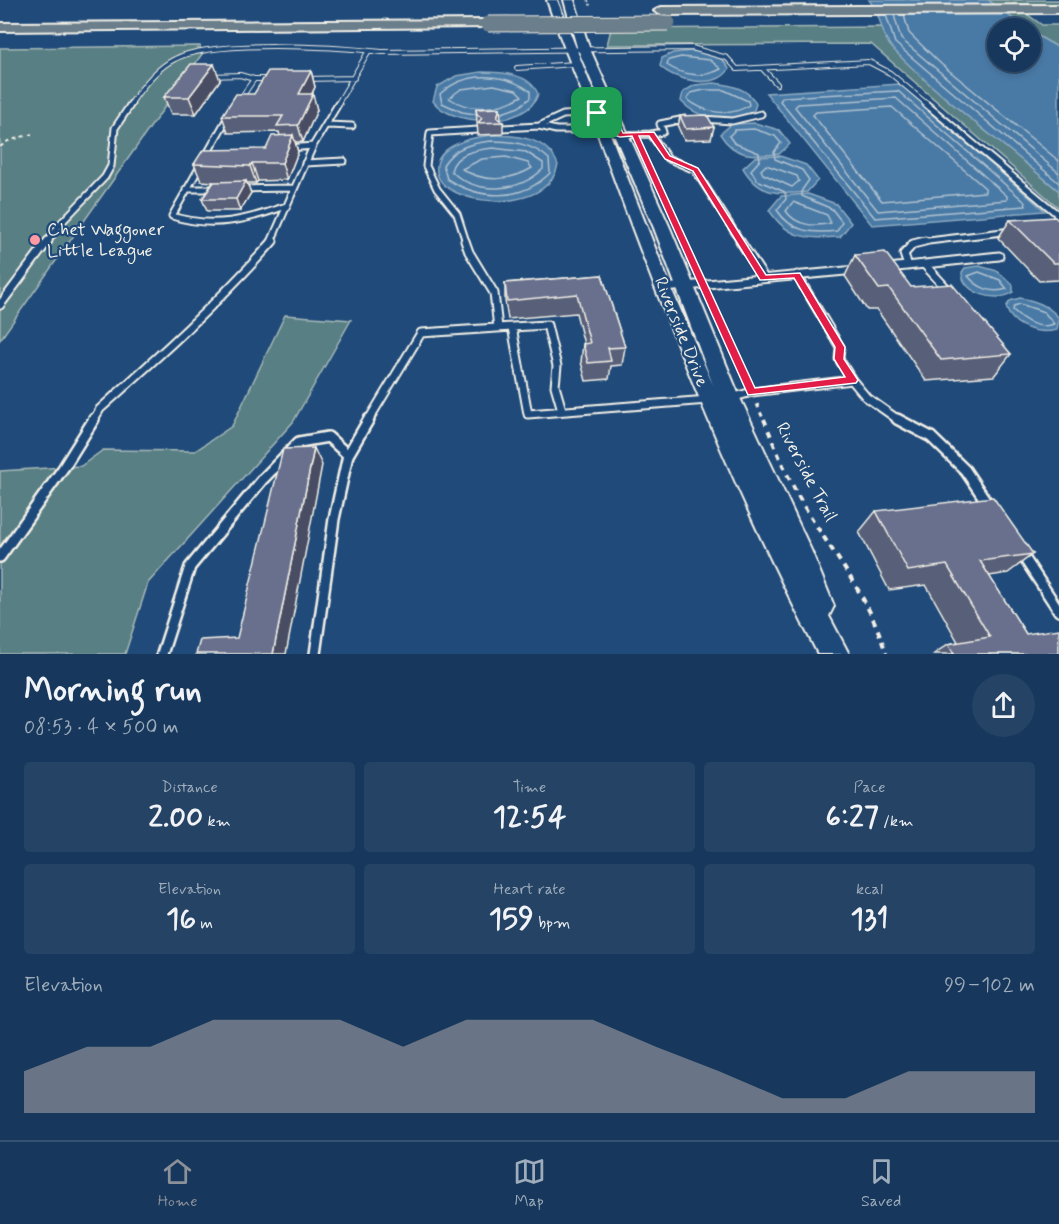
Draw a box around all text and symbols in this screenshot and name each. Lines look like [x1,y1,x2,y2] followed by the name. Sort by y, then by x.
[987,18,1041,72] map controls
[987,18,1041,72] button: locate
[571,87,622,138] pin
[580,96,613,129] icon: arrive
[47,218,165,264] place label: Chet Waggoner Little League
[28,233,42,247] marker: Chet Waggoner Little League
[648,273,714,391] street label: Riverside Drive
[770,418,842,526] street label: Riverside Trail
[24,669,202,713] text: Morning run
[972,674,1035,737] button: share
[24,714,179,741] text: 08:53 · 4 × 500 m
[161,777,218,798] text: Distance
[513,777,546,798] text: Time
[854,777,885,798] text: Pace
[148,798,203,837] text: 2.00
[493,798,566,837] text: 12:54
[826,798,879,837] text: 6:27
[203,811,231,832] text: km
[879,811,913,832] text: /km
[158,879,221,900] text: Elevation
[494,879,565,900] text: Heart rate
[856,879,883,900] text: kcal
[166,900,196,939] text: 16
[489,900,534,939] text: 159
[851,900,888,939] text: 131
[196,913,213,934] text: m
[534,913,570,934] text: bpm
[24,972,103,999] text: Elevation
[944,972,1035,999] text: 99–102 m
[158,1155,197,1212] tab: Home
[513,1155,546,1212] tab: Map
[861,1155,901,1212] tab: Saved

